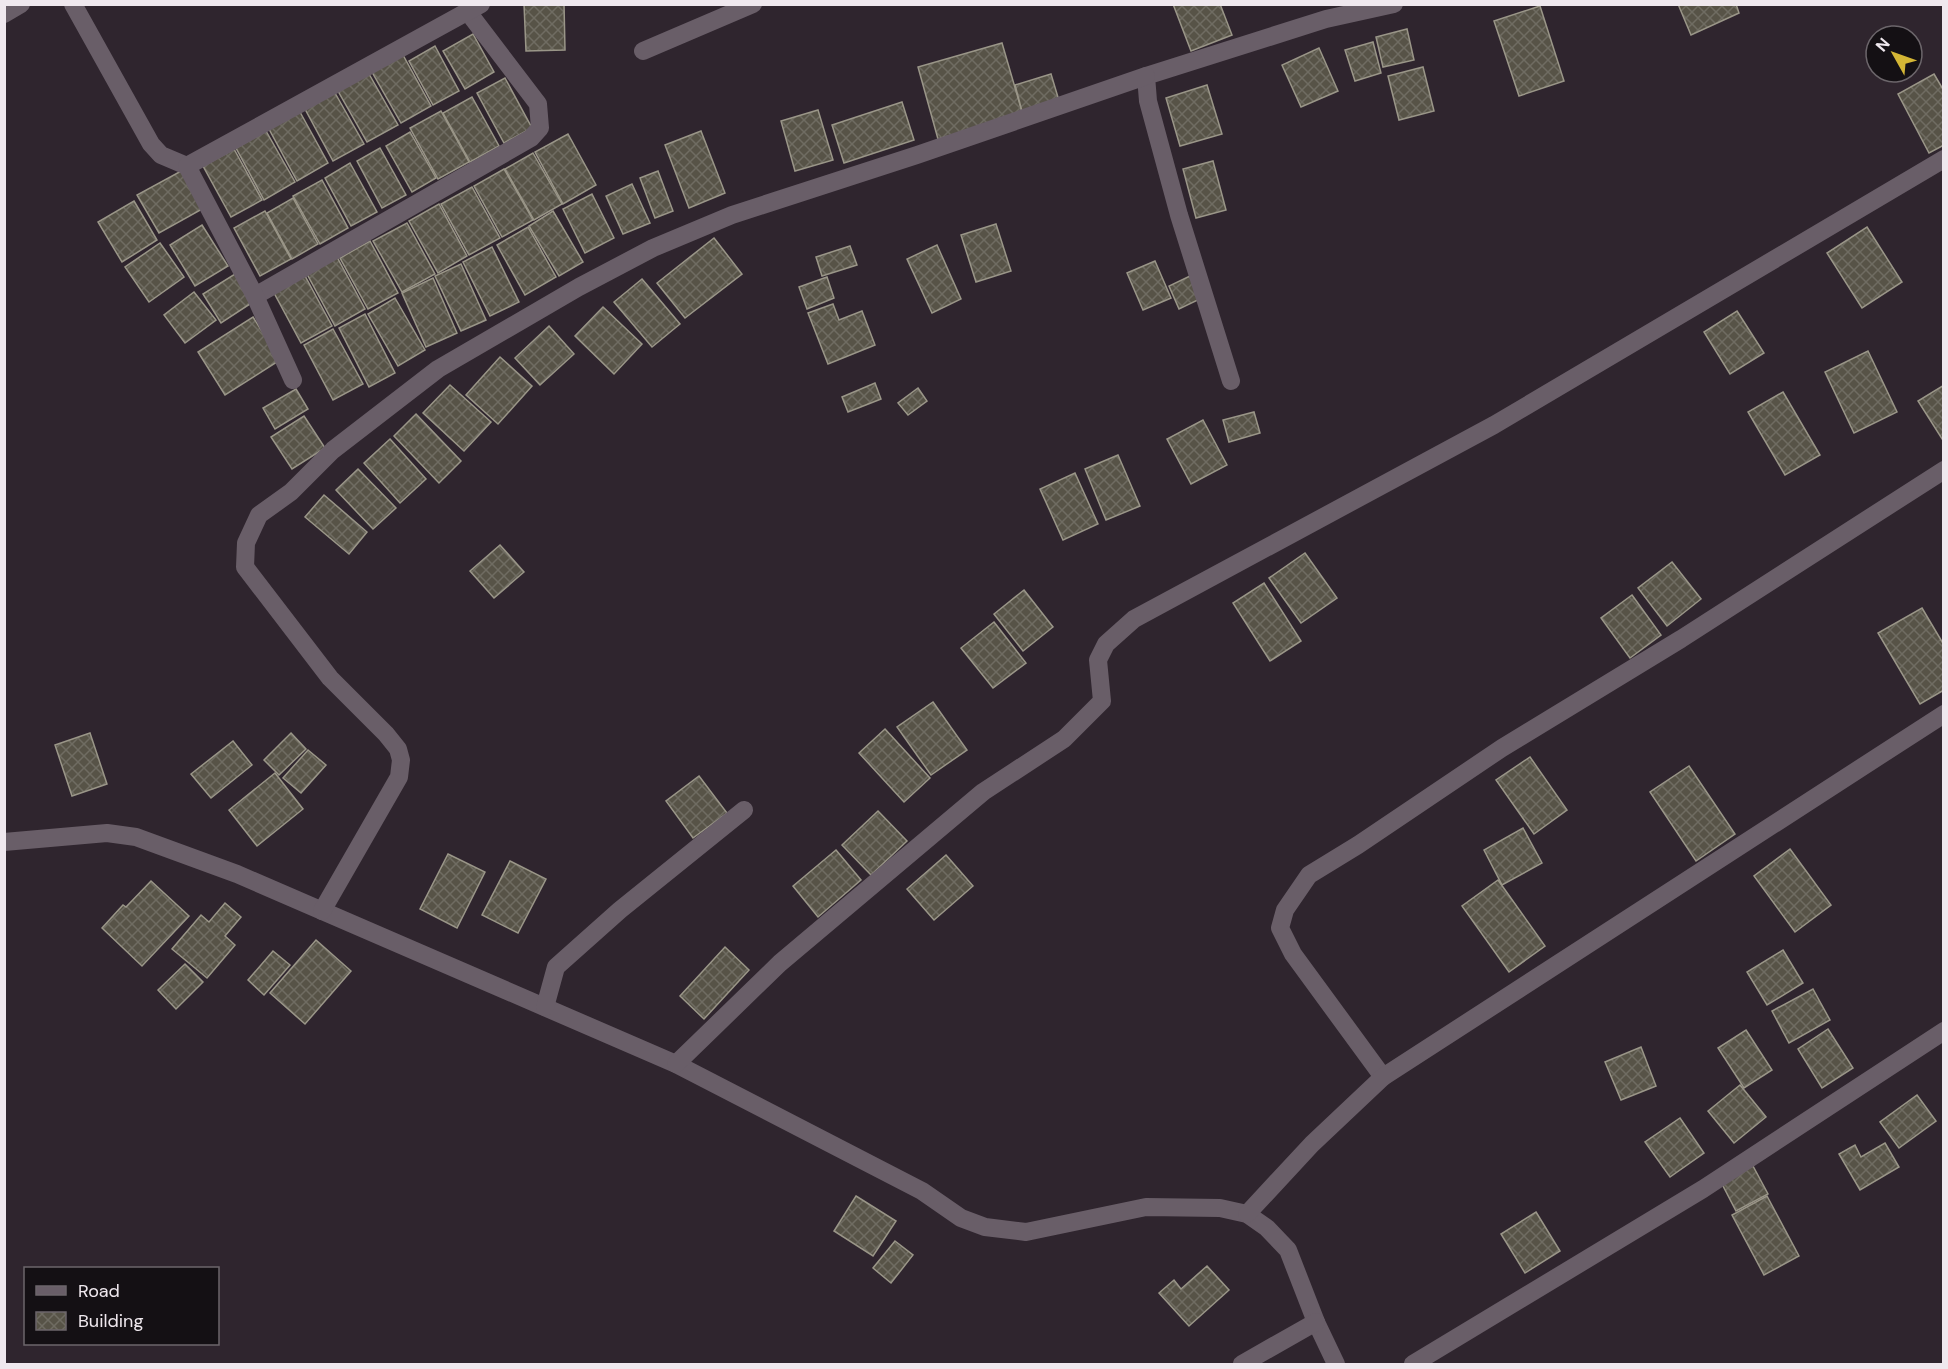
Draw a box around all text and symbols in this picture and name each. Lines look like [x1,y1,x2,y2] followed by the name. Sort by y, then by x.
[1864,24,1924,84] north arrow
[1871,33,1895,56] text: N
[24,1267,219,1345] legend
[78,1279,120,1303] text: Road
[78,1309,143,1333] text: Building

